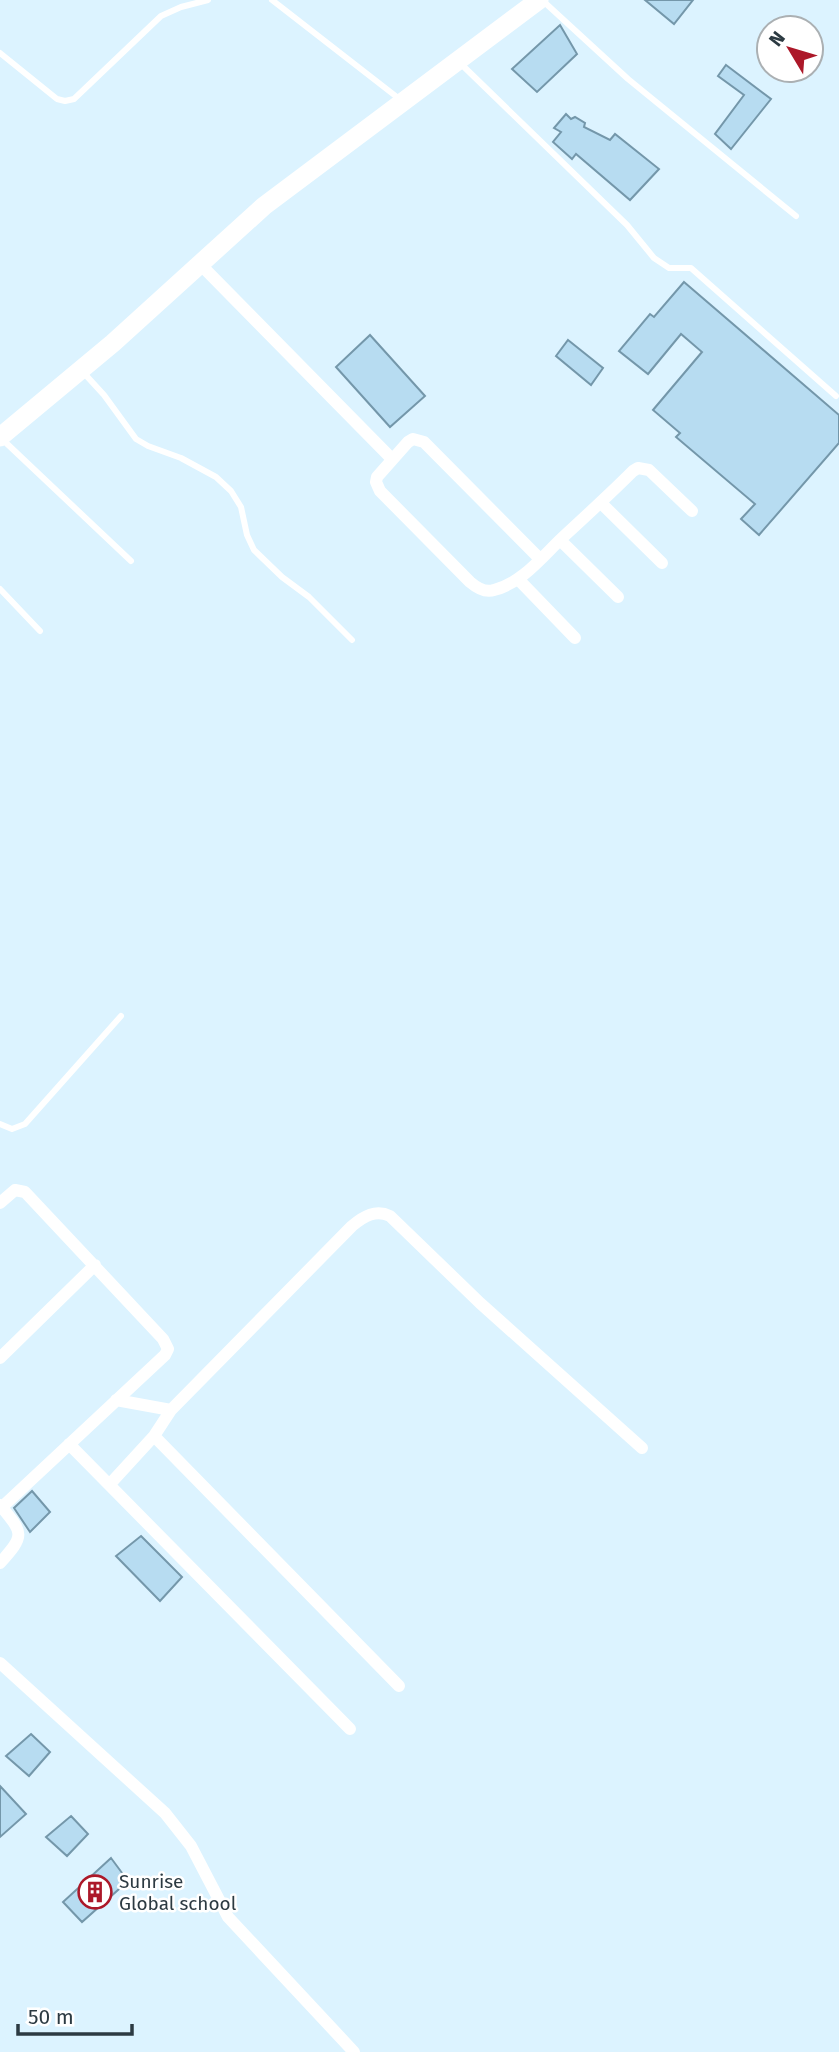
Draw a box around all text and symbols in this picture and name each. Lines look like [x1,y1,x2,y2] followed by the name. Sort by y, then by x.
[755,14,825,84] north arrow
[764,27,790,51] text: N
[119,1870,237,1915] place label: Sunrise Global school
[76,1873,114,1911] building icon: Sunrise Global school
[18,1993,131,2037] scale bar
[28,2004,74,2030] text: 50 m

